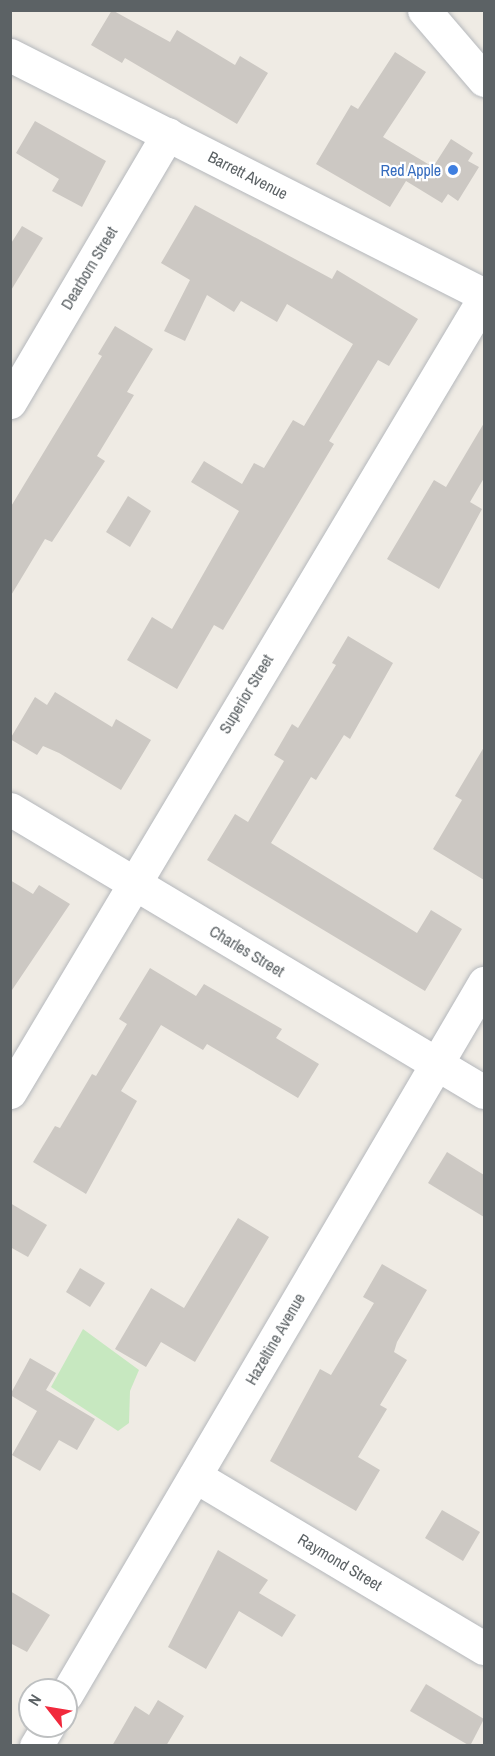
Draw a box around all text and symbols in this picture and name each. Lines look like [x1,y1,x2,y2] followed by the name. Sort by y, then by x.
[205,147,291,203] street label: Barrett Avenue
[380,160,441,180] place label: Red Apple
[446,163,460,177] marker: Red Apple
[57,223,121,313] street label: Dearborn Street
[215,651,277,737] street label: Superior Street
[206,921,288,981] street label: Charles Street
[241,1289,309,1389] street label: Hazeltine Avenue
[294,1529,386,1595] street label: Raymond Street
[18,1678,78,1738] north arrow
[22,1690,46,1709] text: N

